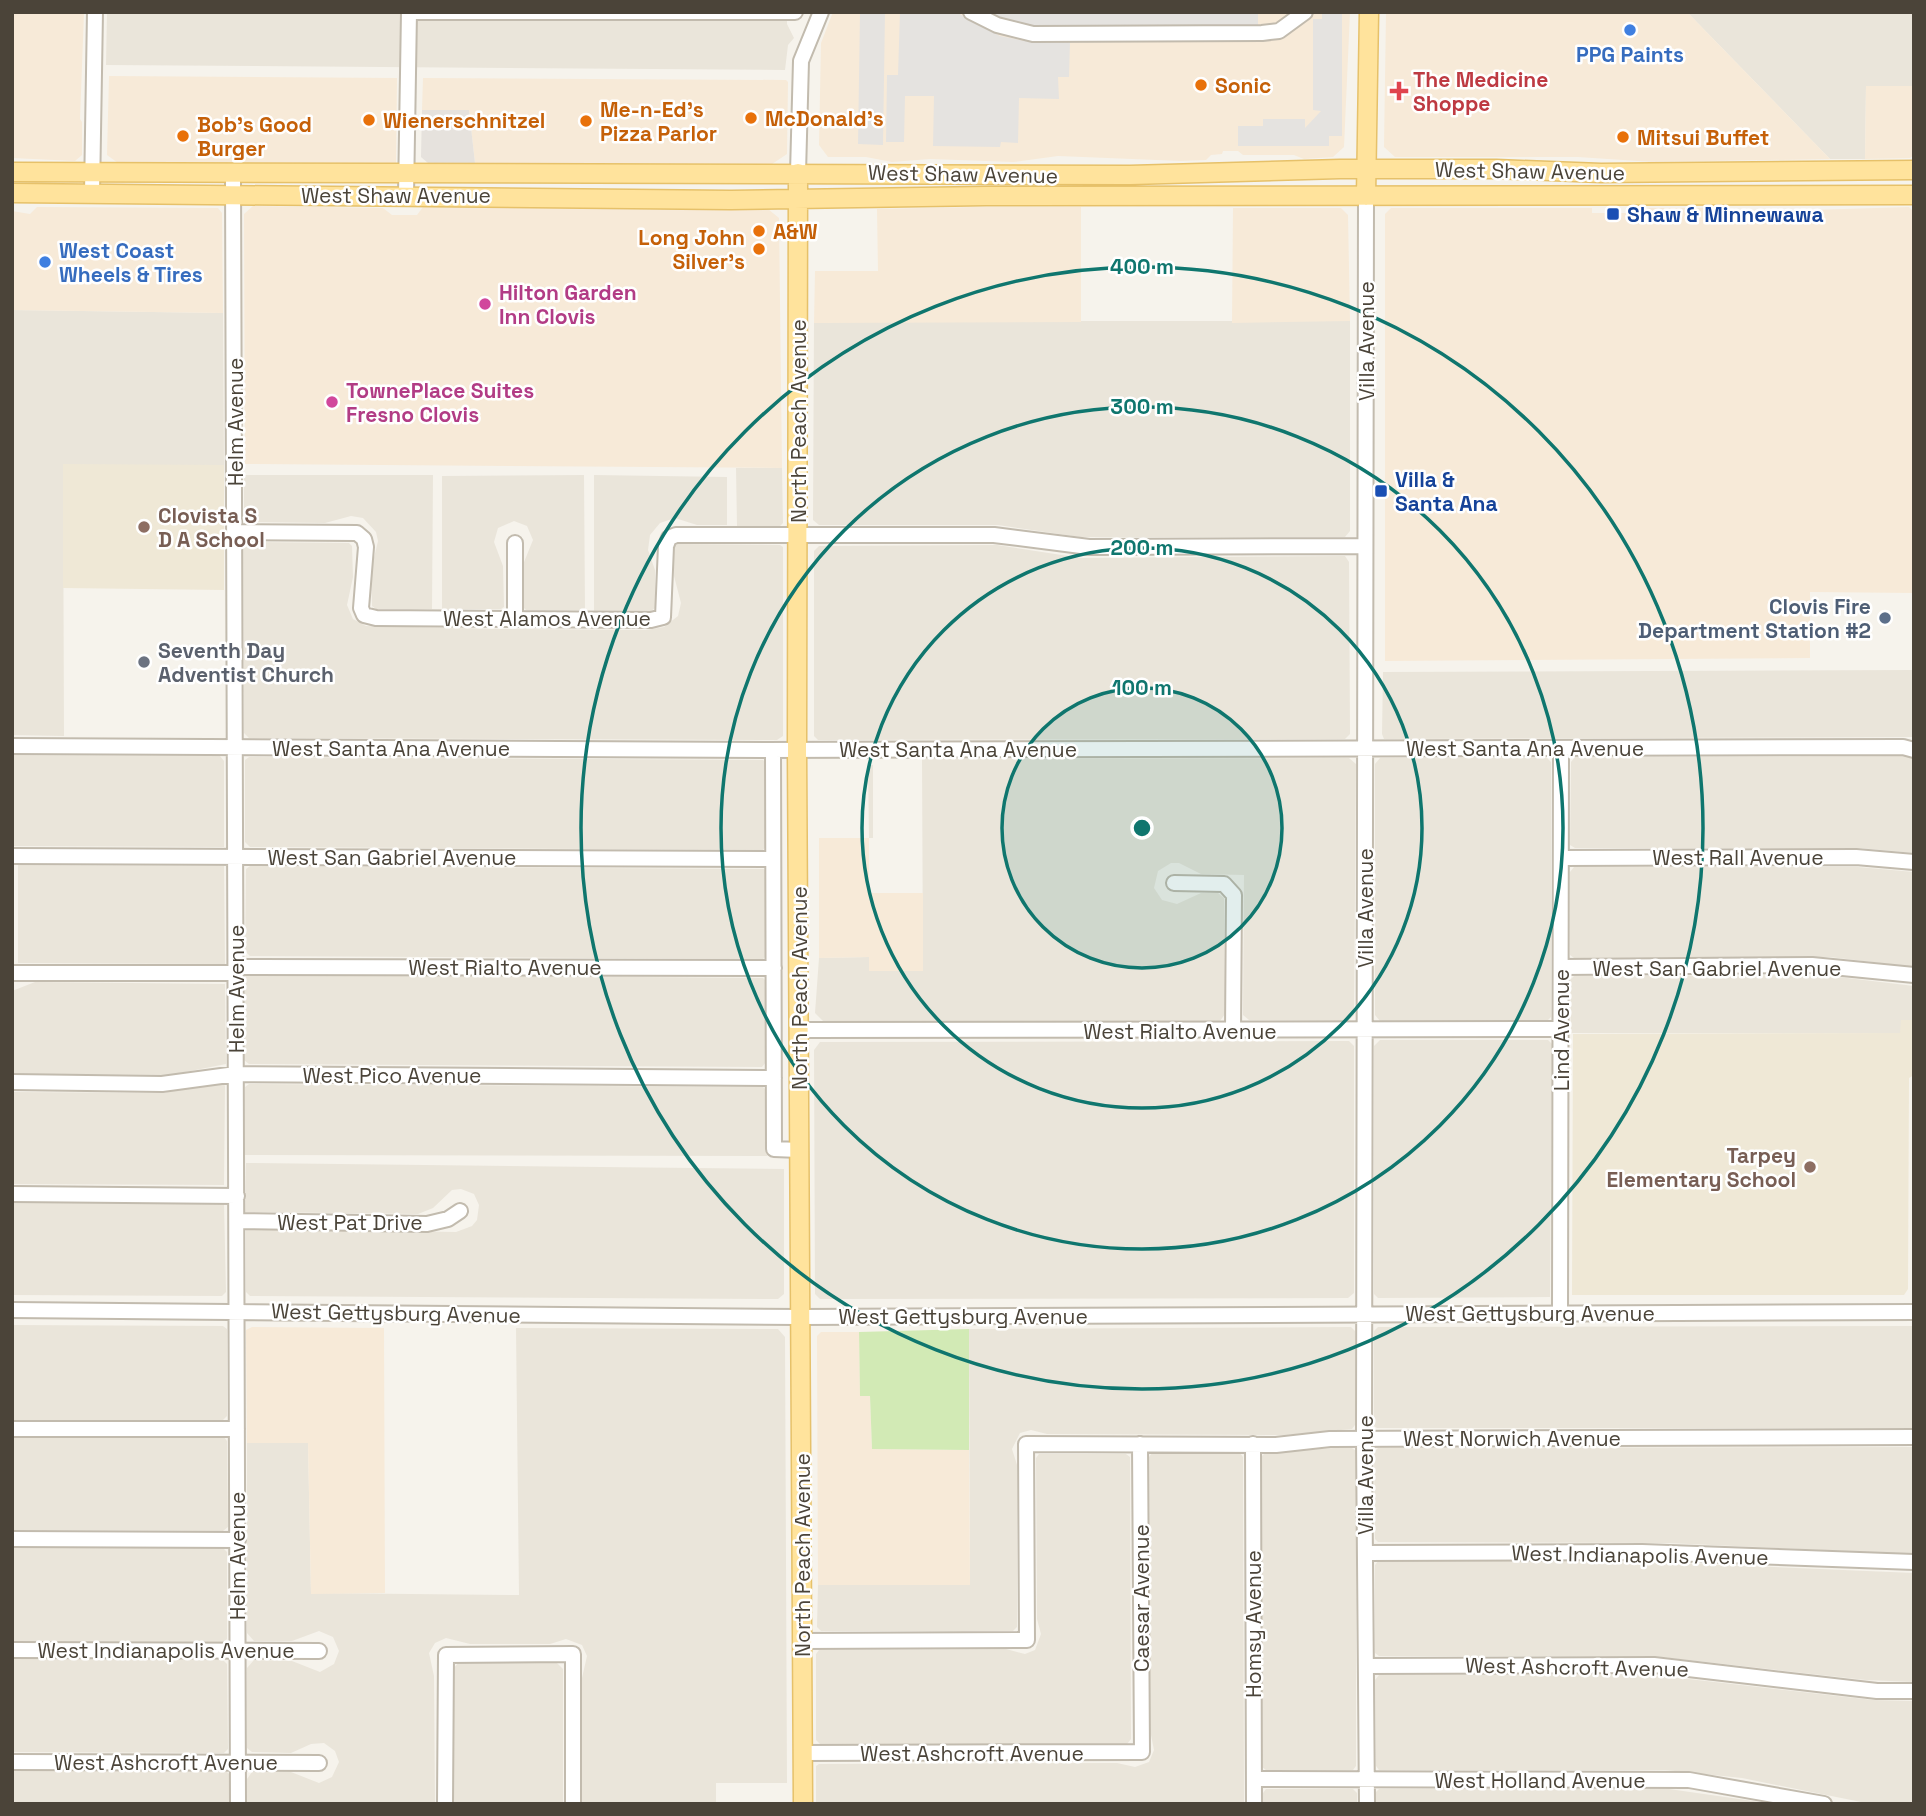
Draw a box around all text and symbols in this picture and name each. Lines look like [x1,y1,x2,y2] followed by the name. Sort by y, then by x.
[1622,22,1638,38] marker: PPG Paints
[1576,41,1684,68] place label: PPG Paints
[1413,66,1548,117] place label: The Medicine Shoppe
[1215,72,1271,99] place label: Sonic
[1193,77,1209,93] marker: Sonic
[1391,83,1407,99] marker: The Medicine Shoppe
[600,96,717,147] place label: Me-n-Ed's Pizza Parlor
[765,105,884,132] place label: McDonald's
[383,107,545,134] place label: Wienerschnitzel
[743,110,759,126] marker: McDonald's
[197,111,312,162] place label: Bob's Good Burger
[361,112,377,128] marker: Wienerschnitzel
[578,113,594,129] marker: Me-n-Ed's Pizza Parlor
[1637,124,1769,151] place label: Mitsui Buffet
[175,128,191,144] marker: Bob's Good Burger
[1615,129,1631,145] marker: Mitsui Buffet
[1435,156,1625,186] street label: West Shaw Avenue
[868,159,1058,189] street label: West Shaw Avenue
[301,182,491,209] street label: West Shaw Avenue
[1627,201,1824,228] place label: Shaw & Minnewawa
[1605,206,1621,222] marker: Shaw & Minnewawa
[773,218,818,245] place label: A&W
[751,223,767,239] marker: A&W
[638,224,745,275] place label: Long John Silver's
[59,237,203,288] place label: West Coast Wheels & Tires
[751,241,767,257] marker: Long John Silver's
[1110,253,1174,280] text: 400 m
[37,254,53,270] marker: West Coast Wheels & Tires
[499,279,637,330] place label: Hilton Garden Inn Clovis
[1353,281,1380,401] street label: Villa Avenue
[477,296,493,312] marker: Hilton Garden Inn Clovis
[785,319,812,523] street label: North Peach Avenue
[222,358,249,486] street label: Helm Avenue
[346,377,534,428] place label: TownePlace Suites Fresno Clovis
[1110,393,1174,420] text: 300 m
[324,394,340,410] marker: TownePlace Suites Fresno Clovis
[1395,466,1498,517] place label: Villa & Santa Ana
[1373,483,1389,499] marker: Villa & Santa Ana
[158,502,265,553] place label: Clovista S D A School
[136,519,152,535] marker: Clovista S D A School
[1111,534,1173,561] text: 200 m
[1638,593,1871,644] place label: Clovis Fire Department Station #2
[443,605,651,632] street label: West Alamos Avenue
[1877,610,1893,626] marker: Clovis Fire Department Station #2
[158,637,334,688] place label: Seventh Day Adventist Church
[136,654,152,670] marker: Seventh Day Adventist Church
[1112,674,1172,701] text: 100 m
[272,735,510,762] street label: West Santa Ana Avenue
[1406,735,1644,762] street label: West Santa Ana Avenue
[839,736,1077,763] street label: West Santa Ana Avenue
[1130,816,1154,840] centre of rings
[268,844,516,871] street label: West San Gabriel Avenue
[1652,844,1824,871] street label: West Rall Avenue
[1352,848,1379,968] street label: Villa Avenue
[786,886,813,1090] street label: North Peach Avenue
[223,925,250,1053] street label: Helm Avenue
[408,954,602,981] street label: West Rialto Avenue
[1593,955,1841,982] street label: West San Gabriel Avenue
[1548,969,1575,1091] street label: Lind Avenue
[1083,1018,1277,1045] street label: West Rialto Avenue
[303,1062,482,1089] street label: West Pico Avenue
[1606,1142,1796,1193] place label: Tarpey Elementary School
[1802,1159,1818,1175] marker: Tarpey Elementary School
[277,1209,423,1236] street label: West Pat Drive
[271,1297,521,1329] street label: West Gettysburg Avenue
[1405,1300,1655,1327] street label: West Gettysburg Avenue
[838,1303,1088,1330] street label: West Gettysburg Avenue
[1352,1415,1379,1535] street label: Villa Avenue
[1403,1425,1621,1452] street label: West Norwich Avenue
[789,1453,816,1657] street label: North Peach Avenue
[224,1492,251,1620] street label: Helm Avenue
[1128,1524,1155,1672] street label: Caesar Avenue
[1511,1539,1769,1571] street label: West Indianapolis Avenue
[1240,1550,1267,1698] street label: Homsy Avenue
[37,1637,295,1664] street label: West Indianapolis Avenue
[1465,1652,1689,1682] street label: West Ashcroft Avenue
[860,1740,1084,1767] street label: West Ashcroft Avenue
[54,1749,278,1776] street label: West Ashcroft Avenue
[1434,1767,1646,1794] street label: West Holland Avenue

